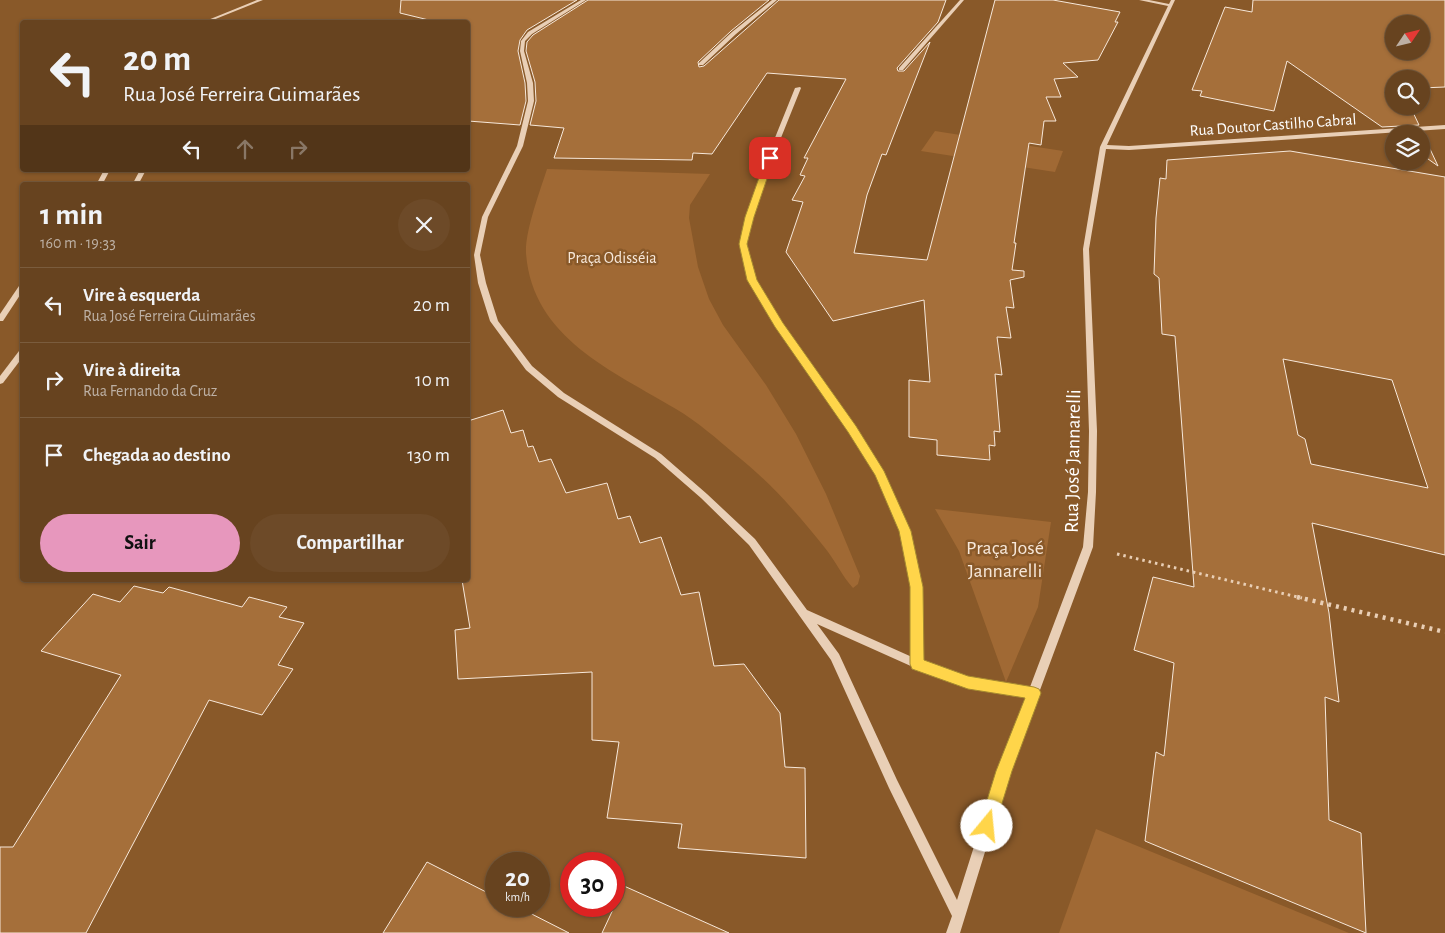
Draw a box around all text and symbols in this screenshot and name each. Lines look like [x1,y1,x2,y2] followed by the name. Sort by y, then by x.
[1385,15,1430,60] north arrow
[1385,15,1430,170] map controls
[40,40,105,105] icon: left
[123,42,191,77] text: 20 m
[1385,70,1430,115] button: search
[123,83,360,105] text: Rua José Ferreira Guimarães
[1189,111,1357,139] street label: Rua Doutor Castilho Cabral
[1385,125,1430,170] button: layers
[178,135,206,163] icon: left
[231,135,259,163] icon: ahead
[284,135,312,163] icon: right
[749,137,791,179] pin
[756,144,784,172] icon: arrive
[398,199,450,251] button: close
[40,200,103,230] text: 1 min
[40,235,116,251] text: 160 m · 19:33
[567,250,657,266] park label: Praça Odisséia
[83,286,200,305] text: Vire à esquerda
[40,291,68,319] icon: left
[413,296,450,315] text: 20 m
[83,308,256,324] text: Rua José Ferreira Guimarães
[83,361,181,380] text: Vire à direita
[40,366,68,394] icon: right
[415,371,450,390] text: 10 m
[83,383,217,399] text: Rua Fernando da Cruz
[1062,389,1084,533] street label: Rua José Jannarelli
[40,441,68,469] icon: arrive
[83,446,231,465] text: Chegada ao destino
[407,446,450,465] text: 130 m
[40,514,240,572] button: Sair
[250,514,450,572] button: Compartilhar
[966,538,1044,581] park label: Praça José Jannarelli
[960,799,1012,851] position arrow
[560,852,625,917] speed limit sign: 30
[505,866,530,891] text: 20
[505,891,530,903] text: km/h

